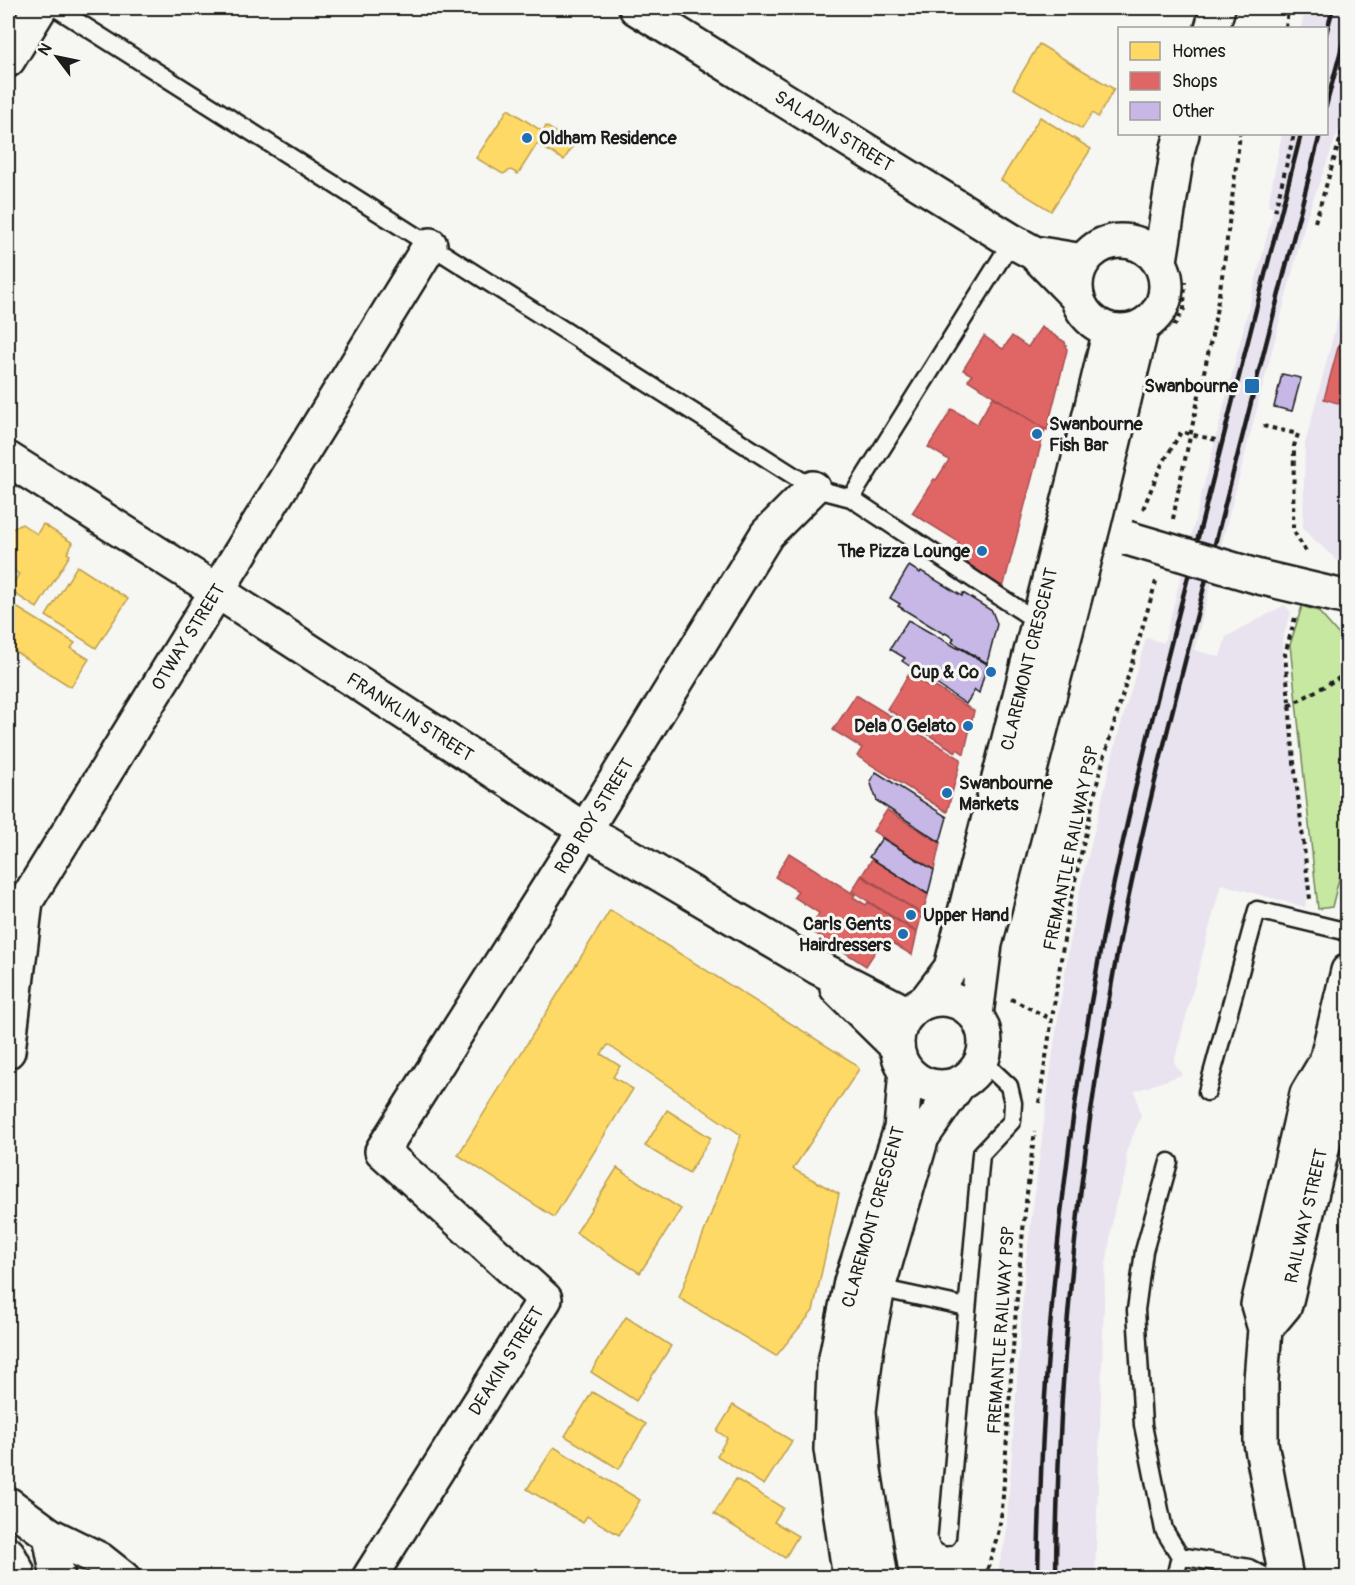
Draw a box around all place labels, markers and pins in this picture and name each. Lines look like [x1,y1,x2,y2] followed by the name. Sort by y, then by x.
[539,127,678,150] place label: Oldham Residence
[520,131,534,145] marker: Oldham Residence
[1144,375,1239,398] place label: Swanbourne
[1243,377,1261,395] marker: Swanbourne
[1049,413,1144,457] place label: Swanbourne Fish Bar
[1030,427,1044,441] marker: Swanbourne Fish Bar
[837,540,971,563] place label: The Pizza Lounge
[975,544,989,558] marker: The Pizza Lounge
[910,661,979,684] place label: Cup & Co
[984,665,998,679] marker: Cup & Co
[854,715,956,738] place label: Dela O Gelato
[961,719,975,733] marker: Dela O Gelato
[959,772,1054,816] place label: Swanbourne Markets
[940,786,954,800] marker: Swanbourne Markets
[923,904,1010,927] place label: Upper Hand
[904,908,918,922] marker: Upper Hand
[799,913,892,957] place label: Carls Gents Hairdressers
[896,927,910,941] marker: Carls Gents Hairdressers

